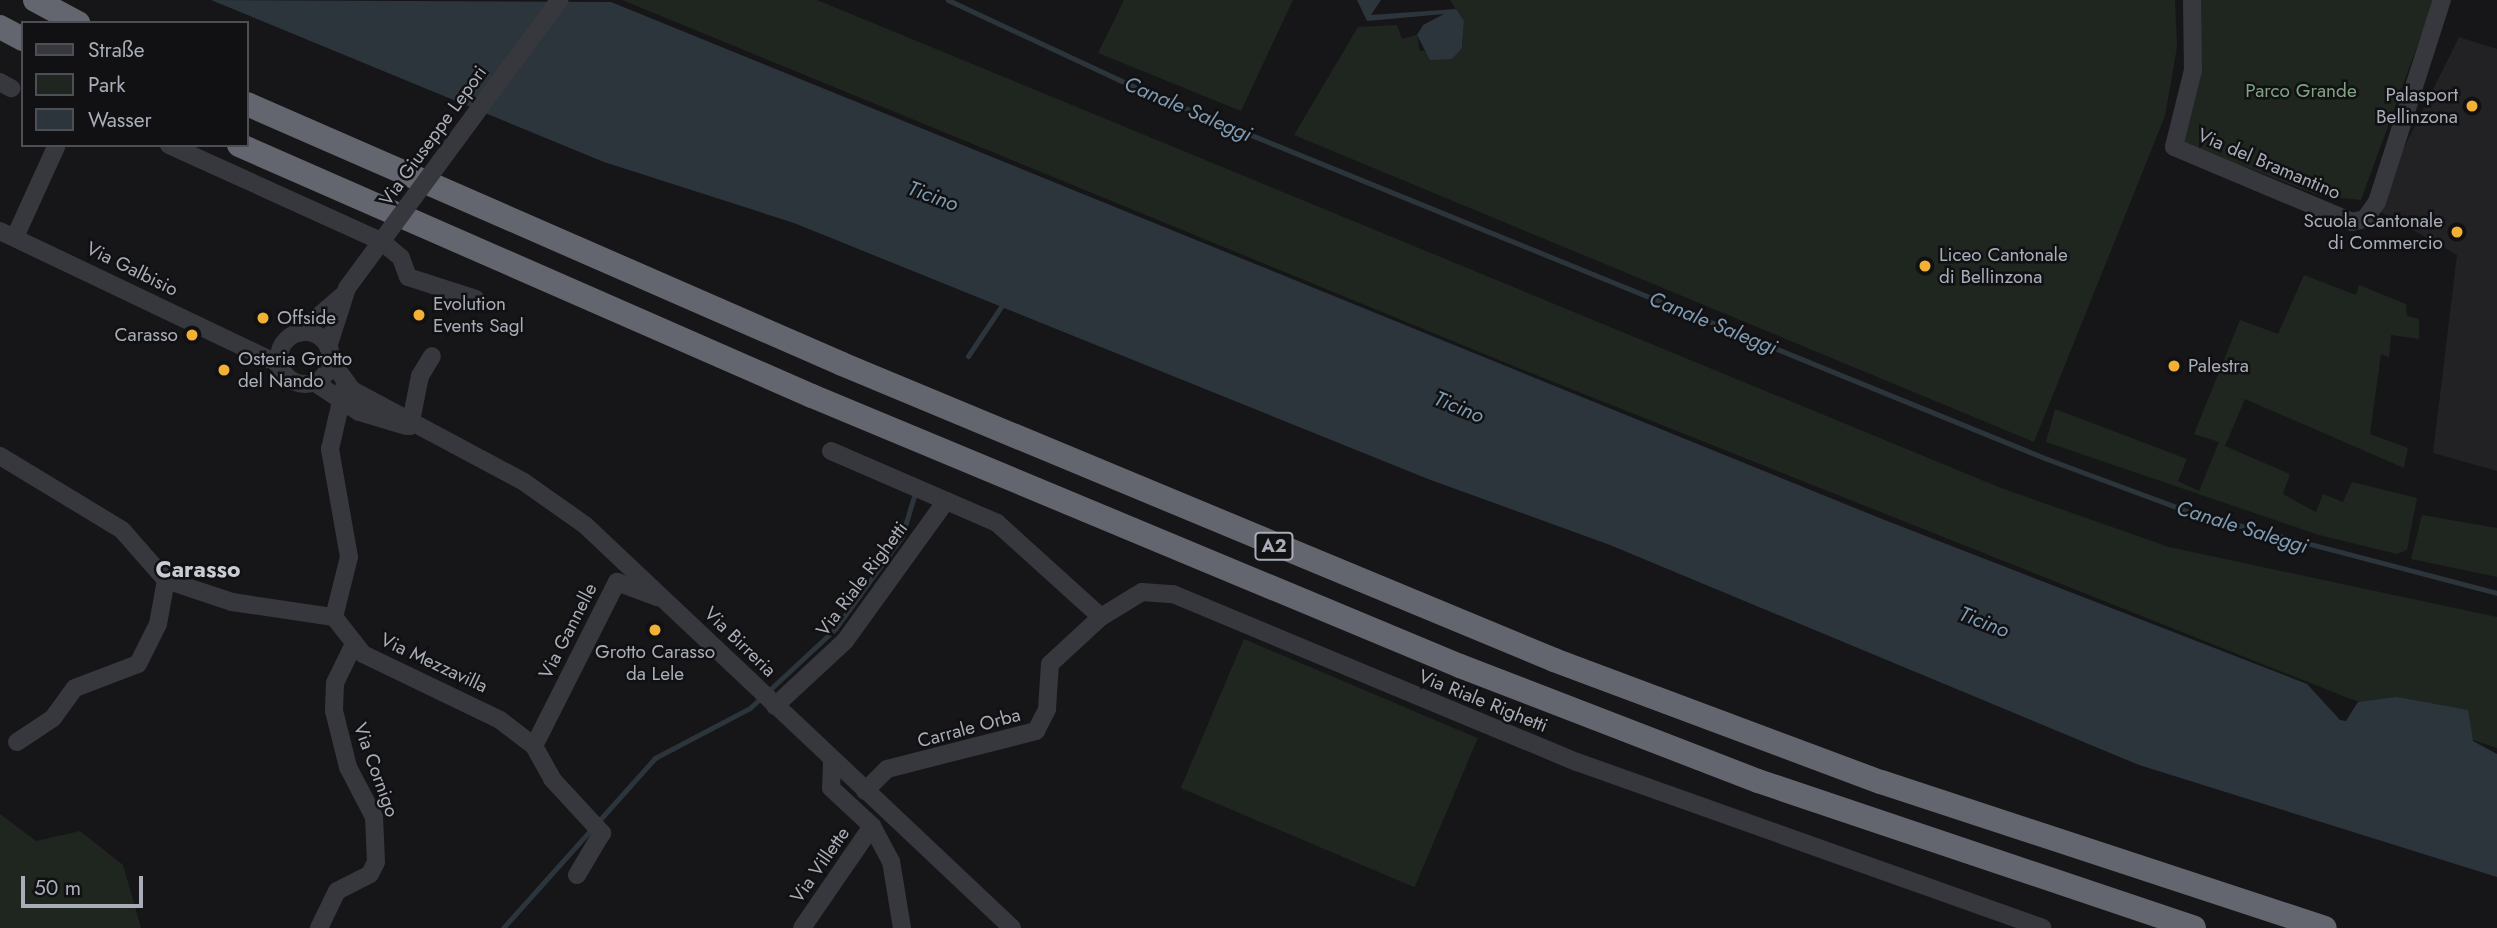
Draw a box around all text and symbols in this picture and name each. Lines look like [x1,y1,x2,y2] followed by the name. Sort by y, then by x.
[21,21,248,147] legend
[88,35,145,65] text: Straße
[375,62,491,210] street label: Via Giuseppe Lepori
[88,70,125,100] text: Park
[1121,71,1255,147] water label: Canale Saleggi
[2245,80,2357,102] park label: Parco Grande
[2376,84,2458,128] place label: Palasport Bellinzona
[2464,98,2480,114] marker: Palasport Bellinzona
[88,105,152,135] text: Wasser
[2194,124,2344,204] street label: Via del Bramantino
[904,175,962,217] water label: Ticino
[2304,210,2443,254] place label: Scuola Cantonale di Commercio
[2449,224,2465,240] marker: Scuola Cantonale di Commercio
[82,237,182,301] street label: Via Galbisio
[1939,244,2068,288] place label: Liceo Cantonale di Bellinzona
[1917,258,1933,274] marker: Liceo Cantonale di Bellinzona
[1645,286,1781,360] water label: Canale Saleggi
[433,293,524,337] place label: Evolution Events Sagl
[277,307,336,329] place label: Offside
[411,307,427,323] marker: Evolution Events Sagl
[255,310,271,326] marker: Offside
[115,324,178,346] place label: Carasso
[184,327,200,343] marker: Carasso
[238,348,352,392] place label: Osteria Grotto del Nando
[2188,355,2249,377] place label: Palestra
[2166,358,2182,374] marker: Palestra
[216,362,232,378] marker: Osteria Grotto del Nando
[1430,386,1488,428] water label: Ticino
[2173,495,2311,559] water label: Canale Saleggi
[812,517,912,641] street label: Via Riale Righetti
[1253,532,1295,560] road number: A2
[156,555,240,583] district label: Carasso
[534,579,602,683] street label: Via Gannelle
[1955,601,2013,643] water label: Ticino
[699,602,781,682] street label: Via Birreria
[647,622,663,638] marker: Grotto Carasso da Lele
[377,628,491,698] street label: Via Mezzavilla
[595,641,715,685] place label: Grotto Carasso da Lele
[1415,665,1551,737] street label: Via Riale Righetti
[915,703,1023,753] street label: Carrale Orba
[348,720,404,820] street label: Via Cornigo
[786,823,854,907] street label: Via Villette
[24,862,147,906] scale bar
[34,873,81,903] text: 50 m

